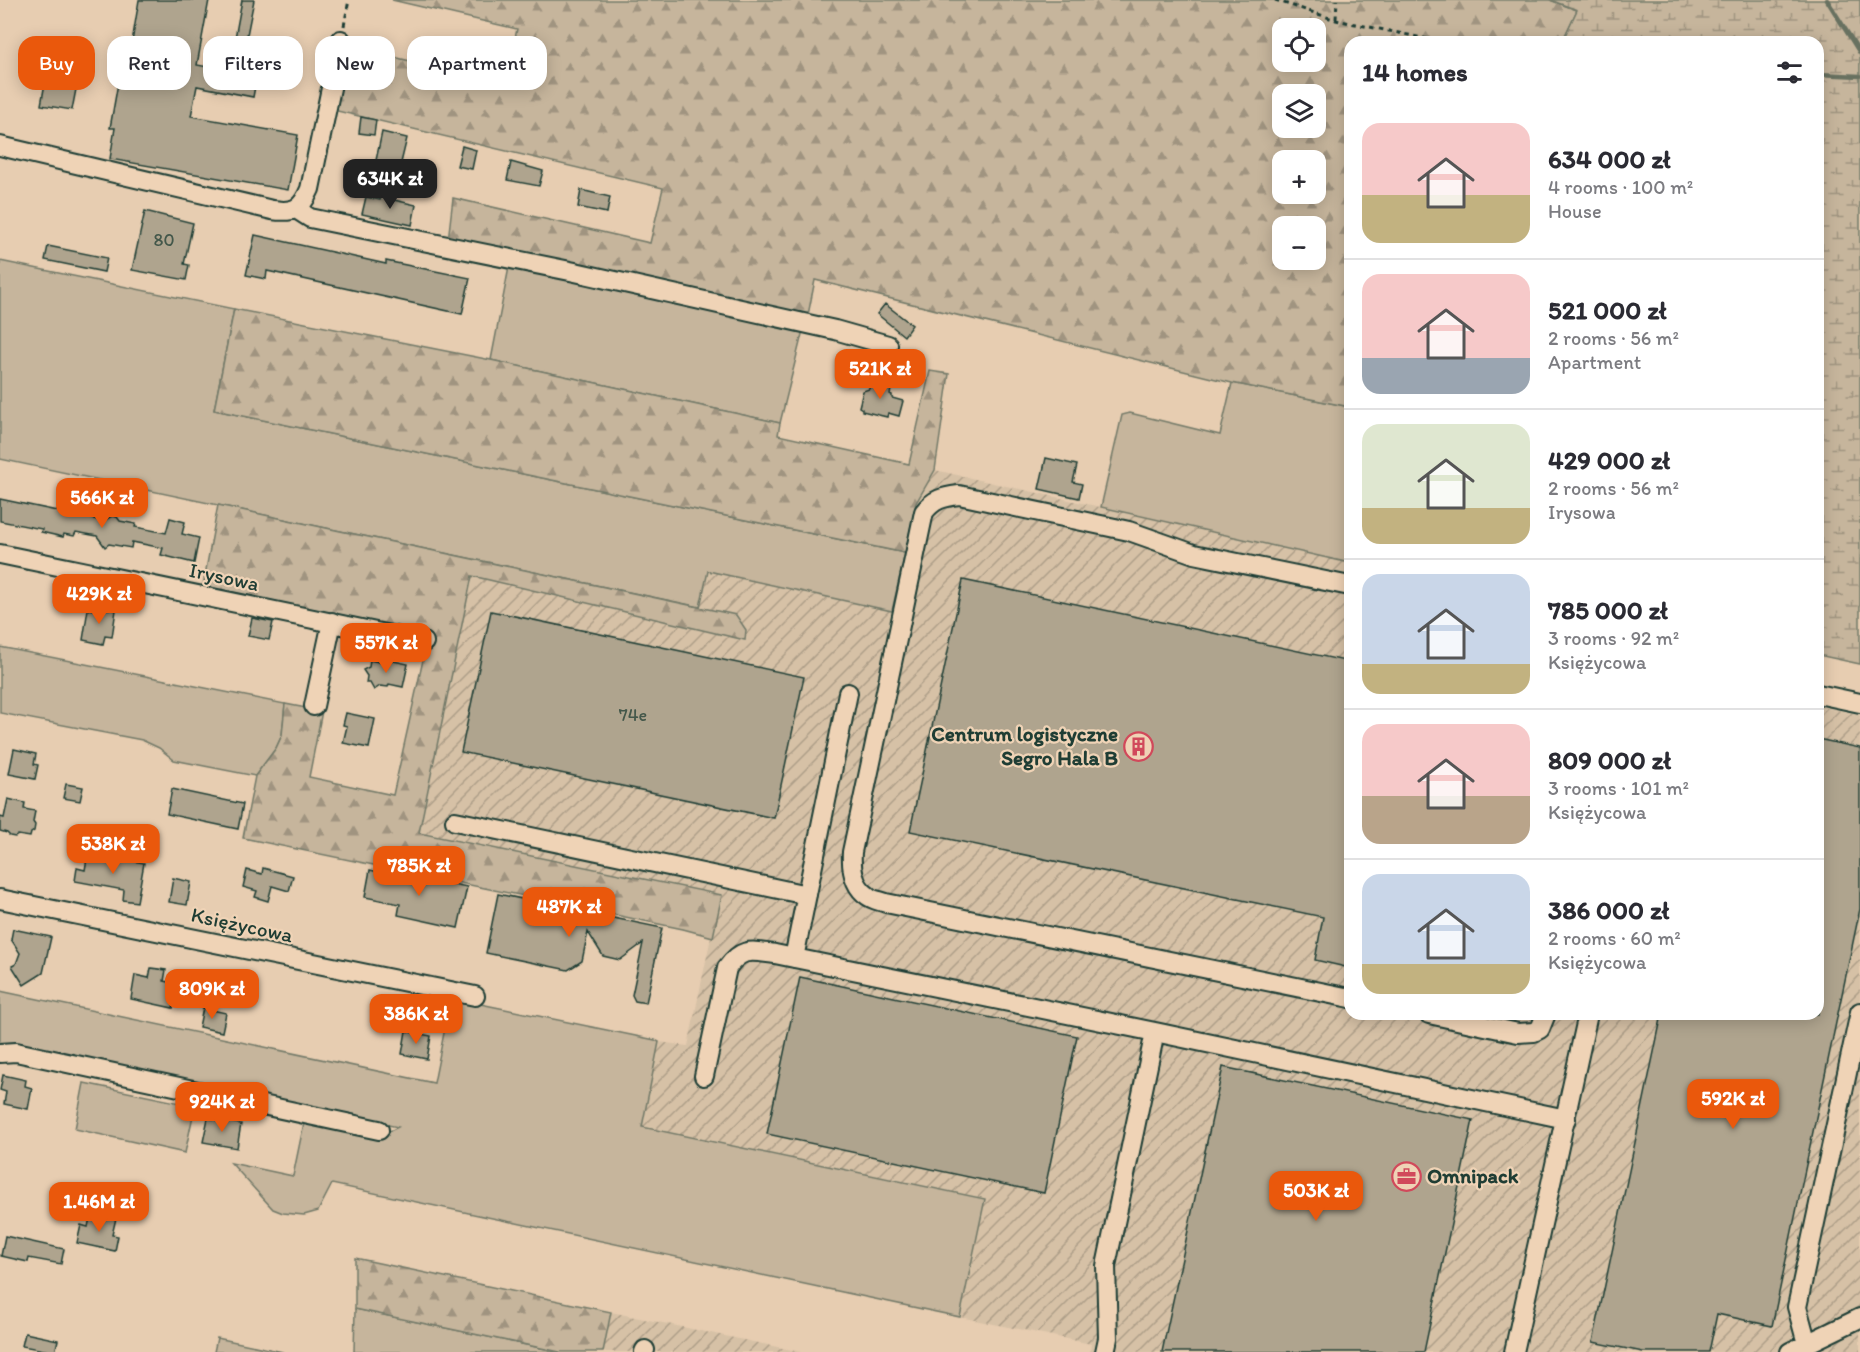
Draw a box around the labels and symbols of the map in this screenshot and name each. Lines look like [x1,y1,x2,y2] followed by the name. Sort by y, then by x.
[335,159,445,210] pin: 634K zł
[154,229,174,251] house number: 80
[825,349,935,400] pin: 521K zł
[47,478,157,529] pin: 566K zł
[187,557,261,596] street label: Irysowa
[44,574,154,625] pin: 429K zł
[331,623,441,674] pin: 557K zł
[619,704,647,726] house number: 74e
[931,721,1118,771] place label: Centrum logistyczne Segro Hala B
[1123,730,1155,762] building icon: Centrum logistyczne Segro Hala B
[58,824,168,875] pin: 538K zł
[364,846,474,897] pin: 785K zł
[514,887,624,938] pin: 487K zł
[189,902,295,948] street label: Księżycowa
[157,969,267,1020] pin: 809K zł
[361,994,471,1045] pin: 386K zł
[1678,1079,1788,1130] pin: 592K zł
[167,1082,277,1133] pin: 924K zł
[1390,1160,1422,1192] office icon: Omnipack
[1427,1163,1519,1189] place label: Omnipack
[1261,1171,1371,1222] pin: 503K zł
[37,1182,161,1233] pin: 1.46M zł

